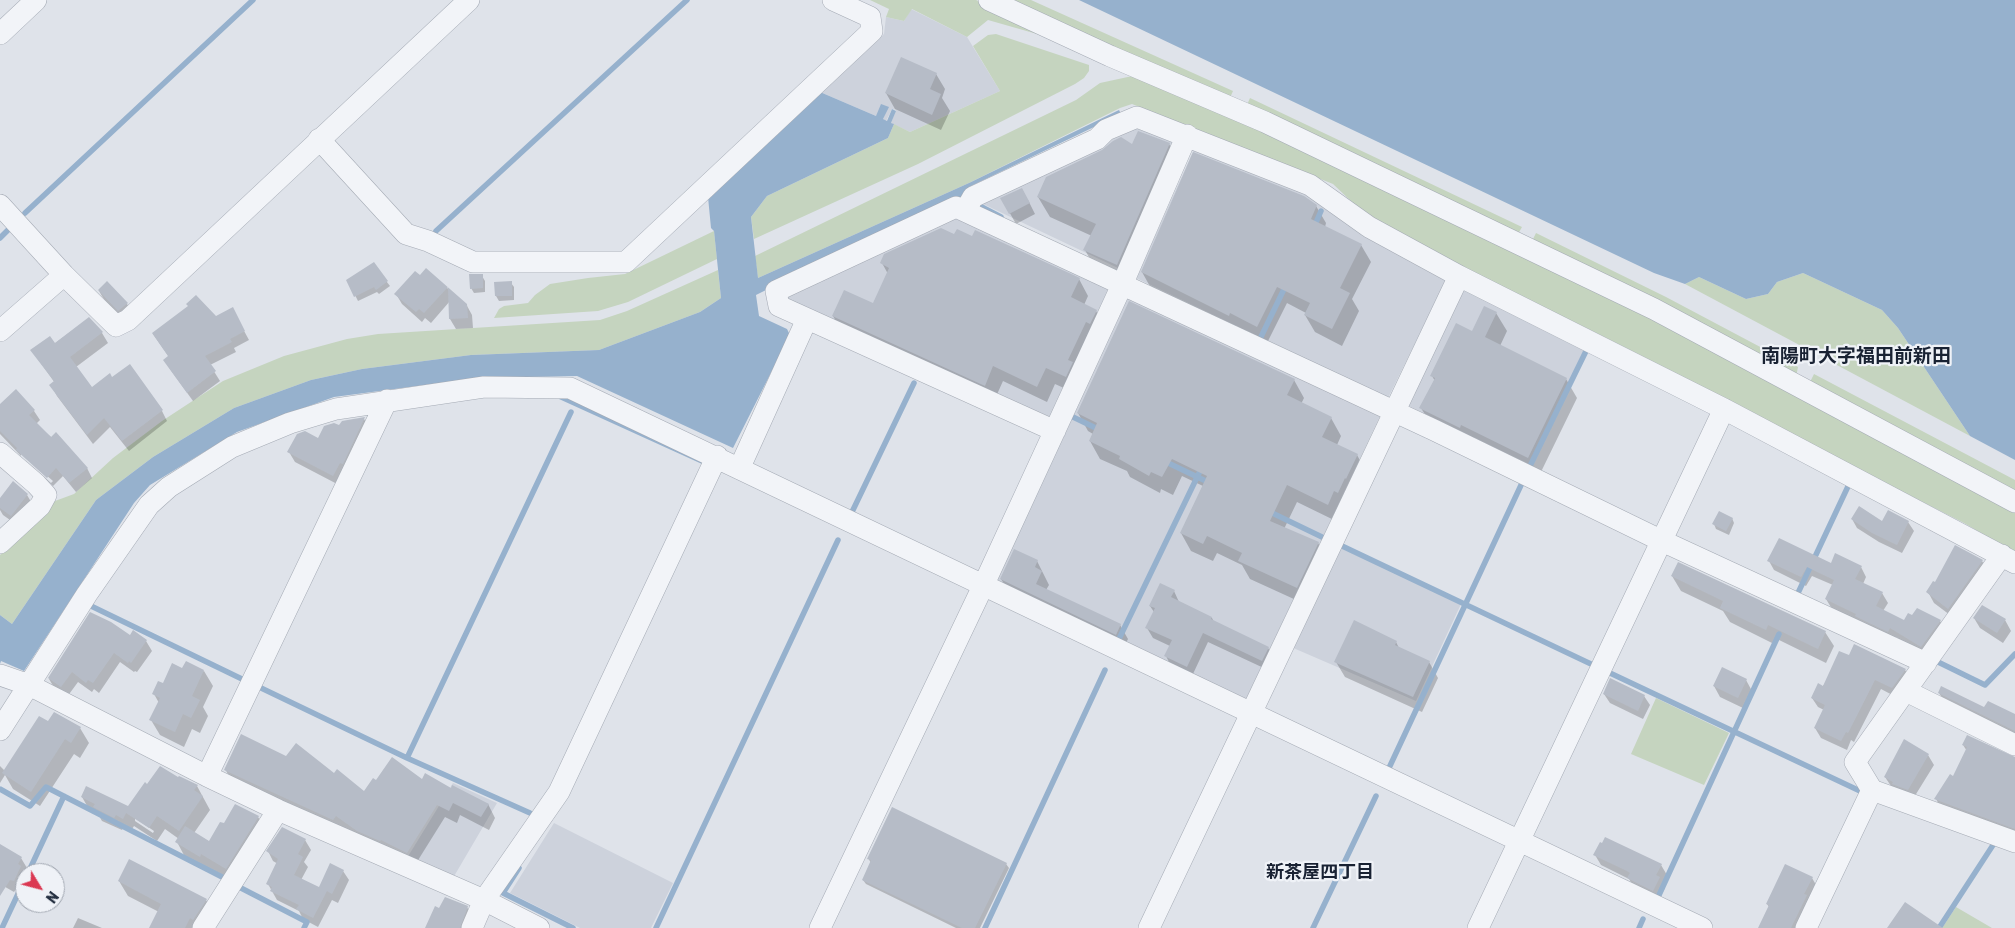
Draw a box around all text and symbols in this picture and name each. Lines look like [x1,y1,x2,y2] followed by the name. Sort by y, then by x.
[1761,346,1951,368] district label: 南陽町大字福田前新田
[1266,862,1374,884] district label: 新茶屋四丁目
[15,863,65,913] north arrow
[42,888,61,906] text: N

